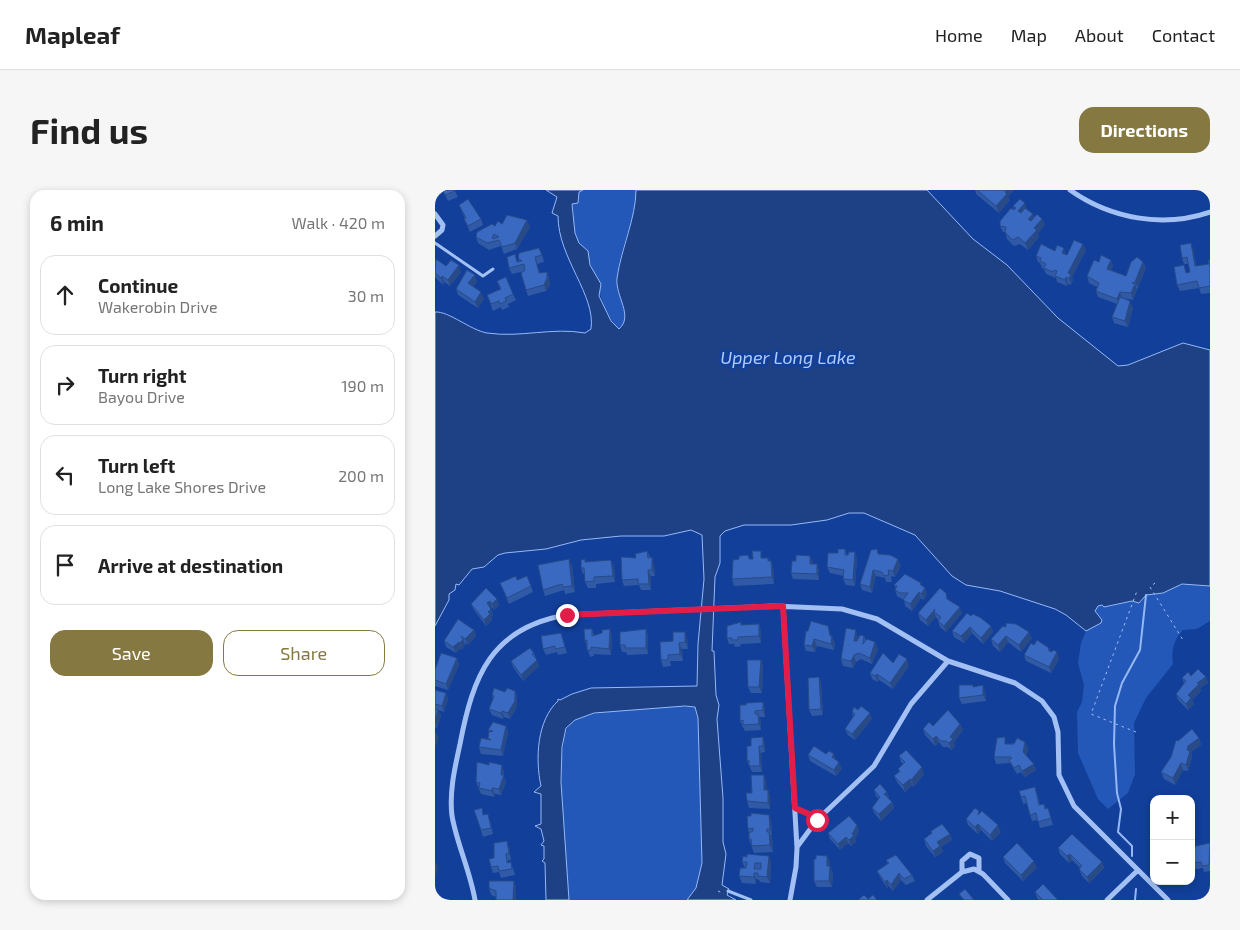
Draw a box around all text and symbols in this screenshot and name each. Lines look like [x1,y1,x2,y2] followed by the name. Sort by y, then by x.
[25,20,120,49] text: Mapleaf
[935,24,983,46] text: Home
[1011,24,1047,46] text: Map
[1075,24,1124,46] text: About
[1152,24,1215,46] text: Contact
[1079,107,1210,153] button: Directions
[30,109,148,151] text: Find us
[50,210,104,235] text: 6 min
[292,213,385,232] text: Walk · 420 m
[98,274,178,297] text: Continue
[51,281,79,309] icon: ahead
[348,286,384,305] text: 30 m
[98,297,218,316] text: Wakerobin Drive
[720,346,856,368] water label: Upper Long Lake
[98,364,186,387] text: Turn right
[51,371,79,399] icon: right
[341,376,384,395] text: 190 m
[98,387,185,406] text: Bayou Drive
[98,454,175,477] text: Turn left
[51,461,79,489] icon: left
[338,466,384,485] text: 200 m
[98,477,266,496] text: Long Lake Shores Drive
[51,551,79,579] icon: arrive
[98,554,283,577] text: Arrive at destination
[556,604,579,627] route end
[50,630,213,676] button: Save
[223,630,385,676] button: Share
[1150,795,1195,885] map controls
[1150,795,1195,840] button: +
[806,809,829,832] route start
[1150,840,1195,885] button: −

